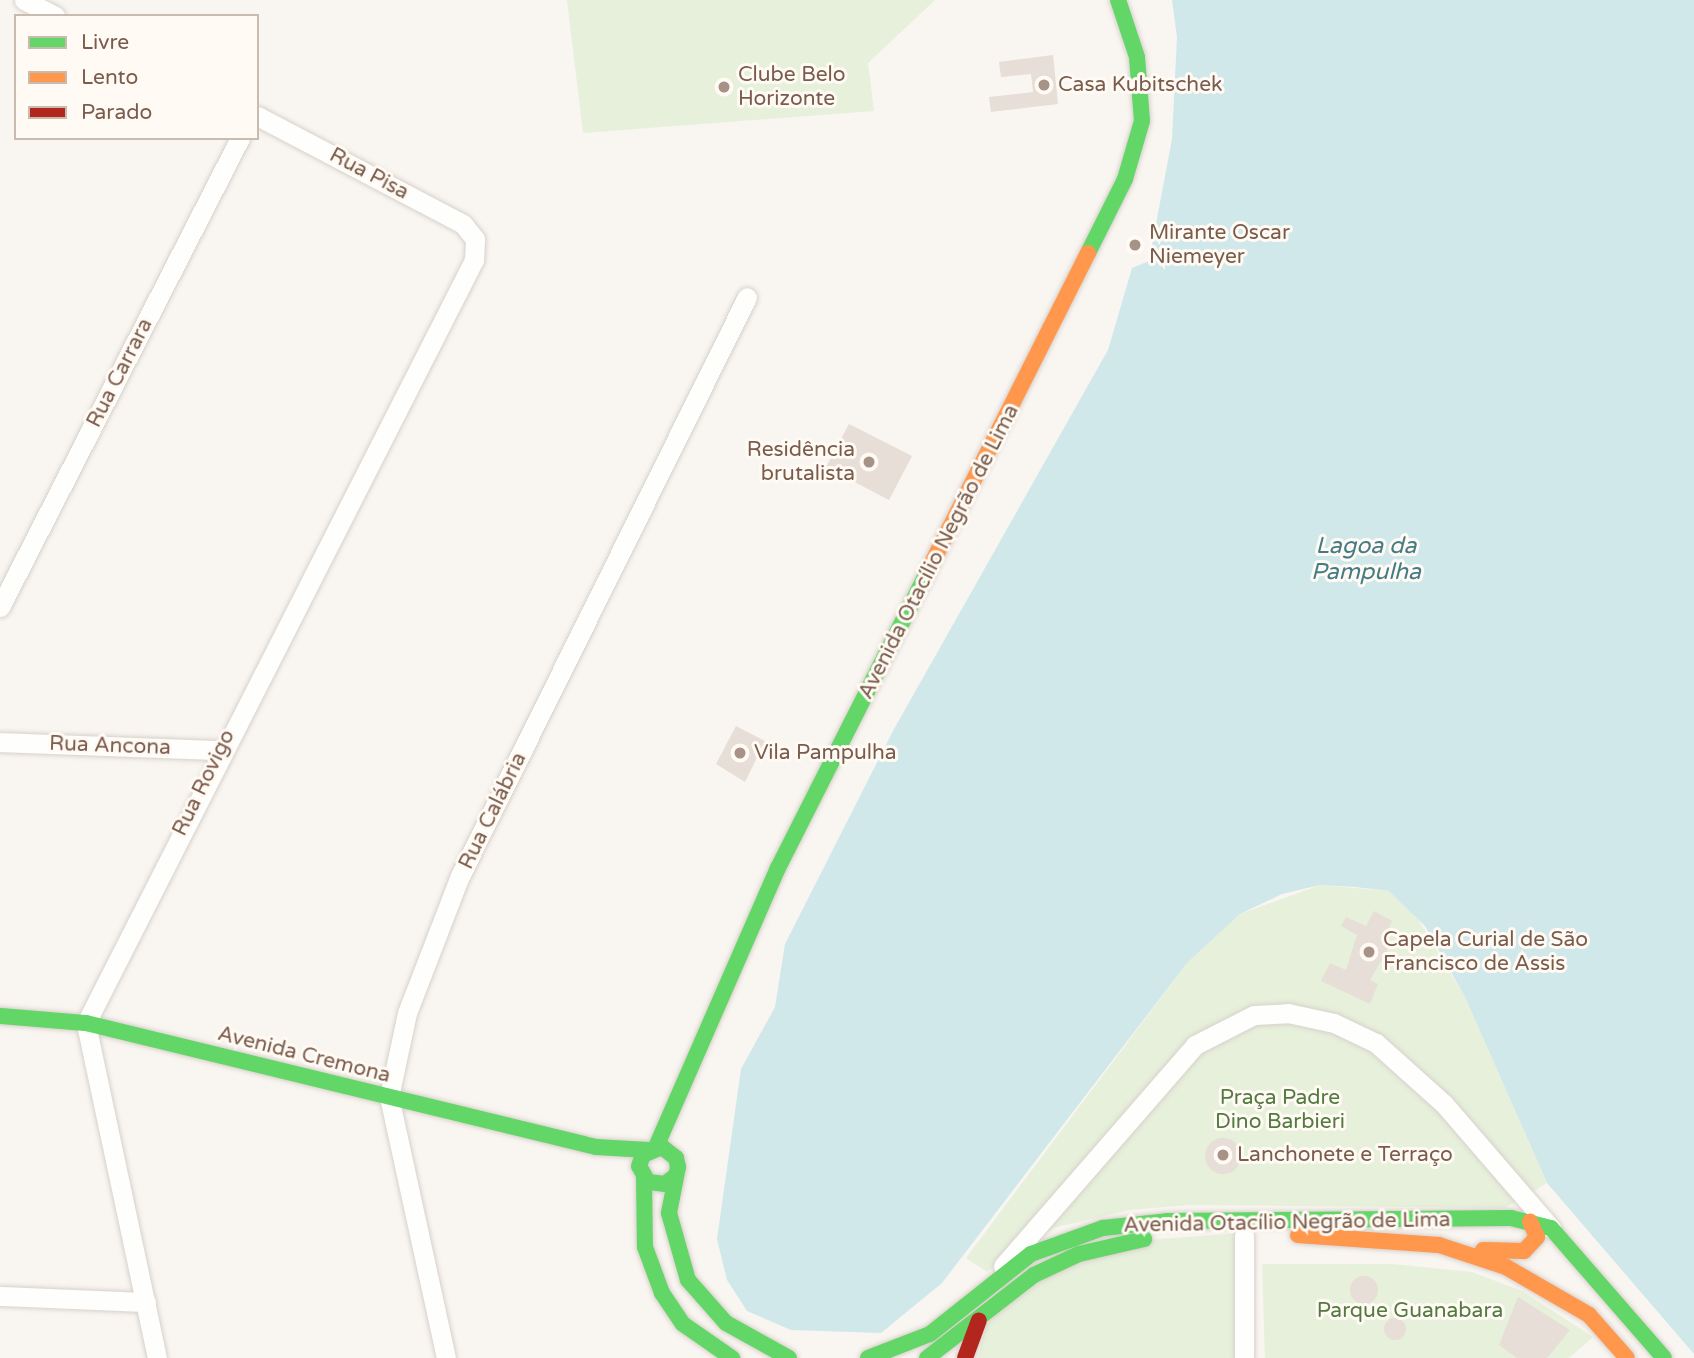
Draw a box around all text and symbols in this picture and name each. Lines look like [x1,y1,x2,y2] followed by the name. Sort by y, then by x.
[14,14,259,140] legend
[81,30,129,55] text: Livre
[738,62,846,112] place label: Clube Belo Horizonte
[81,65,138,90] text: Lento
[1058,72,1222,98] place label: Casa Kubitschek
[1036,77,1052,93] marker: Casa Kubitschek
[716,79,732,95] marker: Clube Belo Horizonte
[81,100,152,125] text: Parado
[325,143,413,205] street label: Rua Pisa
[1149,220,1290,270] place label: Mirante Oscar Niemeyer
[1127,237,1143,253] marker: Mirante Oscar Niemeyer
[82,314,158,432] street label: Rua Carrara
[854,401,1024,703] street label: Avenida Otacílio Negrão de Lima
[747,437,855,487] place label: Residência brutalista
[861,454,877,470] marker: Residência brutalista
[1311,532,1421,586] water label: Lagoa da Pampulha
[167,726,241,840] street label: Rua Rovigo
[49,731,171,761] street label: Rua Ancona
[754,740,897,766] place label: Vila Pampulha
[732,745,748,761] marker: Vila Pampulha
[454,749,532,873] street label: Rua Calábria
[1383,927,1588,977] place label: Capela Curial de São Francisco de Assis
[1361,944,1377,960] marker: Capela Curial de São Francisco de Assis
[215,1021,393,1089] street label: Avenida Cremona
[1215,1085,1345,1135] park label: Praça Padre Dino Barbieri
[1237,1142,1453,1168] place label: Lanchonete e Terraço
[1215,1147,1231,1163] marker: Lanchonete e Terraço
[1123,1208,1451,1238] street label: Avenida Otacílio Negrão de Lima
[1317,1298,1503,1324] park label: Parque Guanabara

